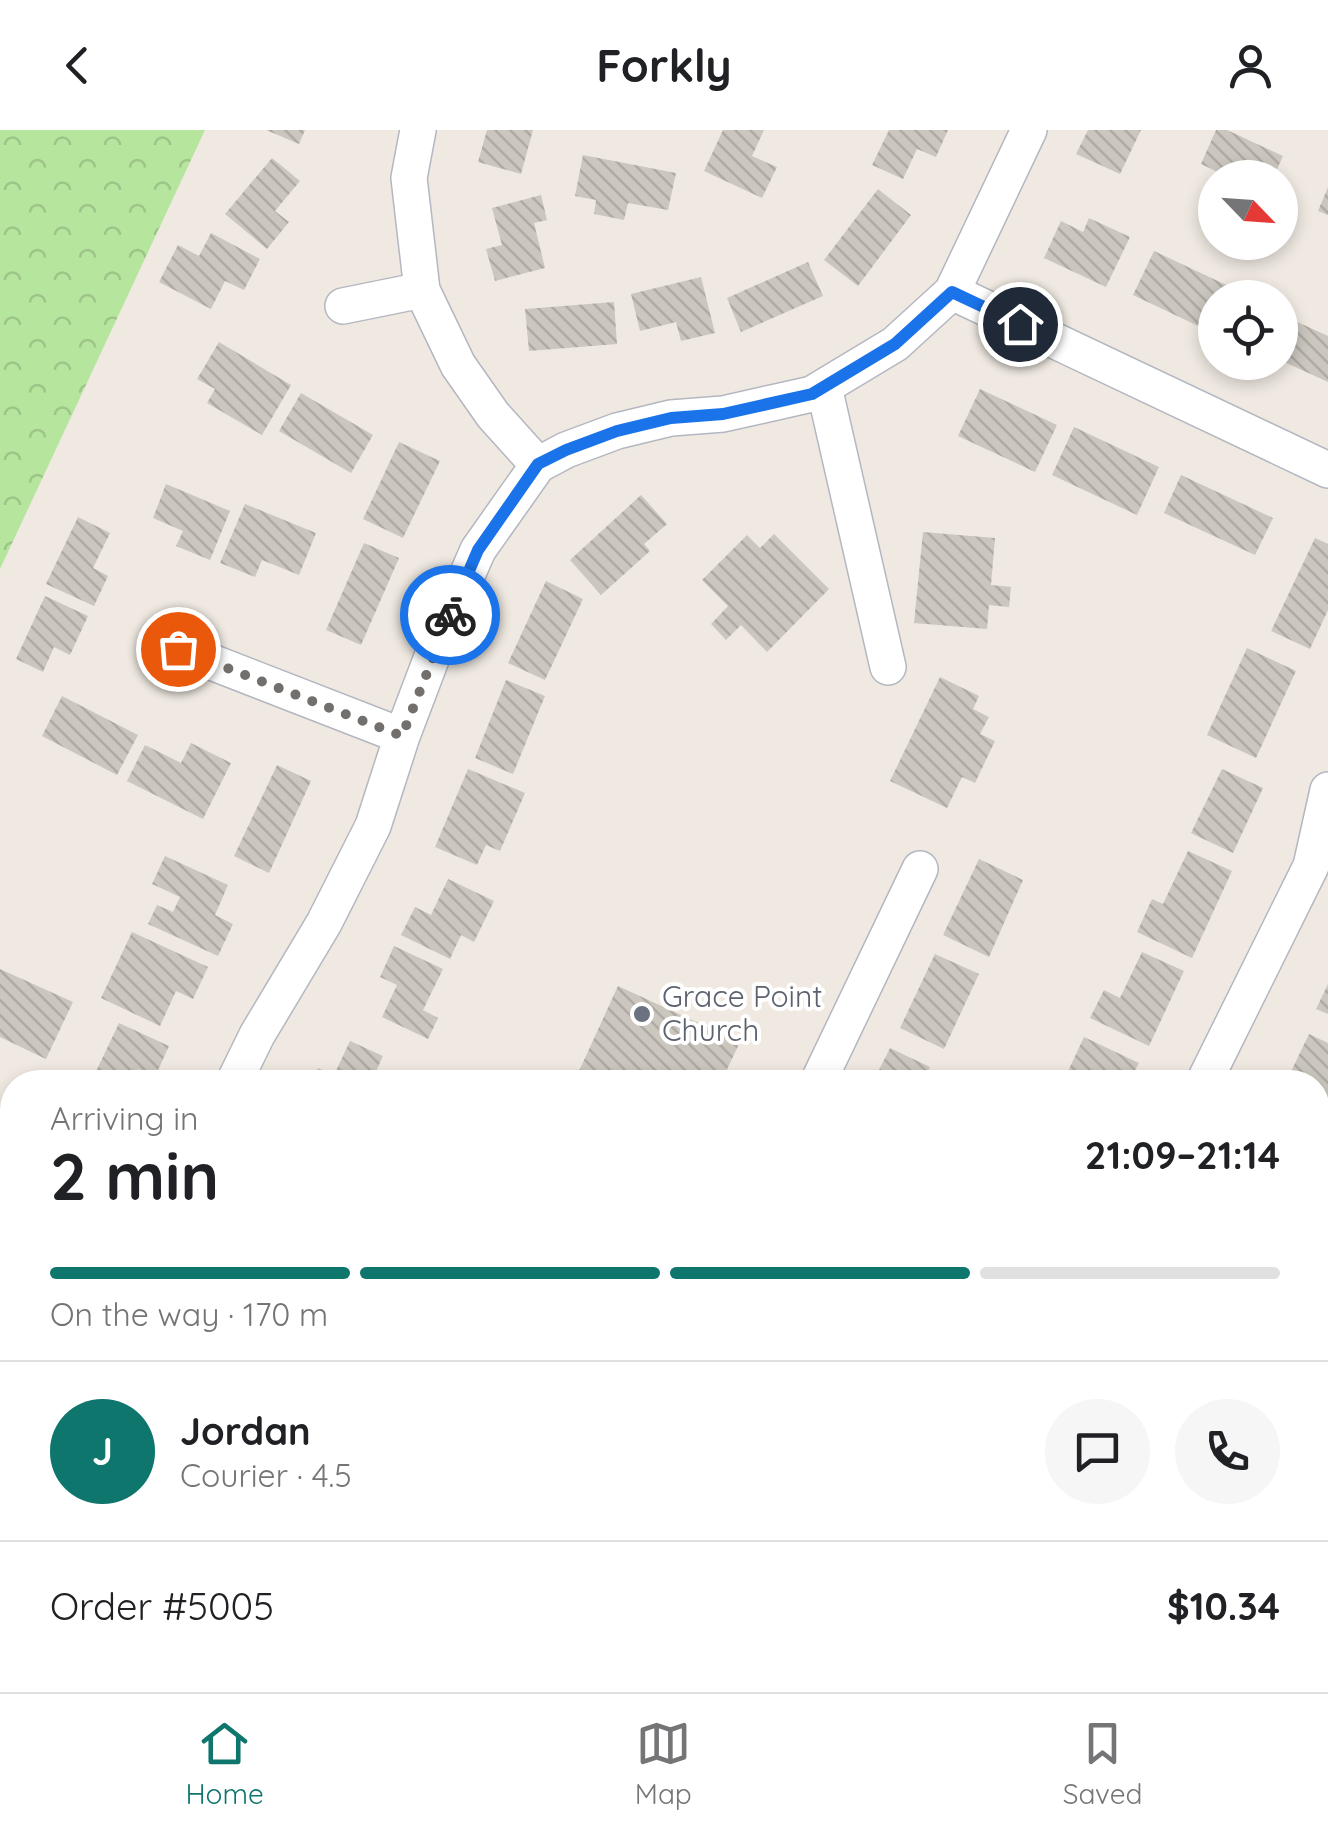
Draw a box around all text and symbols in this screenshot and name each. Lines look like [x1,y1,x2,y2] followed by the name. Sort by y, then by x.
[596,37,732,93] text: Forkly
[50,38,105,93] icon: back
[1223,38,1278,93] icon: person
[1198,160,1298,260] north arrow
[1198,160,1298,380] map controls
[1198,280,1298,380] button: locate
[978,282,1063,367] pin
[993,297,1048,352] icon: home
[400,565,500,665] courier
[423,588,478,643] icon: bike
[136,607,221,692] pin
[151,622,206,677] icon: bag
[662,977,823,1049] place label: Grace Point Church
[631,1003,653,1025] marker: Grace Point Church
[50,1098,199,1138] text: Arriving in
[1085,1131,1280,1179] text: 21:09–21:14
[50,1135,219,1216] text: 2 min
[50,1294,328,1334] text: On the way · 170 m
[1045,1399,1150,1504] button: chat
[1175,1399,1280,1504] button: phone
[180,1407,311,1455] text: Jordan
[92,1427,113,1475] text: J
[180,1455,352,1495] text: Courier · 4.5
[50,1582,274,1630] text: Order #5005
[1167,1582,1280,1630] text: $10.34
[185,1716,264,1811] tab: Home
[635,1716,692,1811] tab: Map
[1063,1716,1143,1811] tab: Saved

